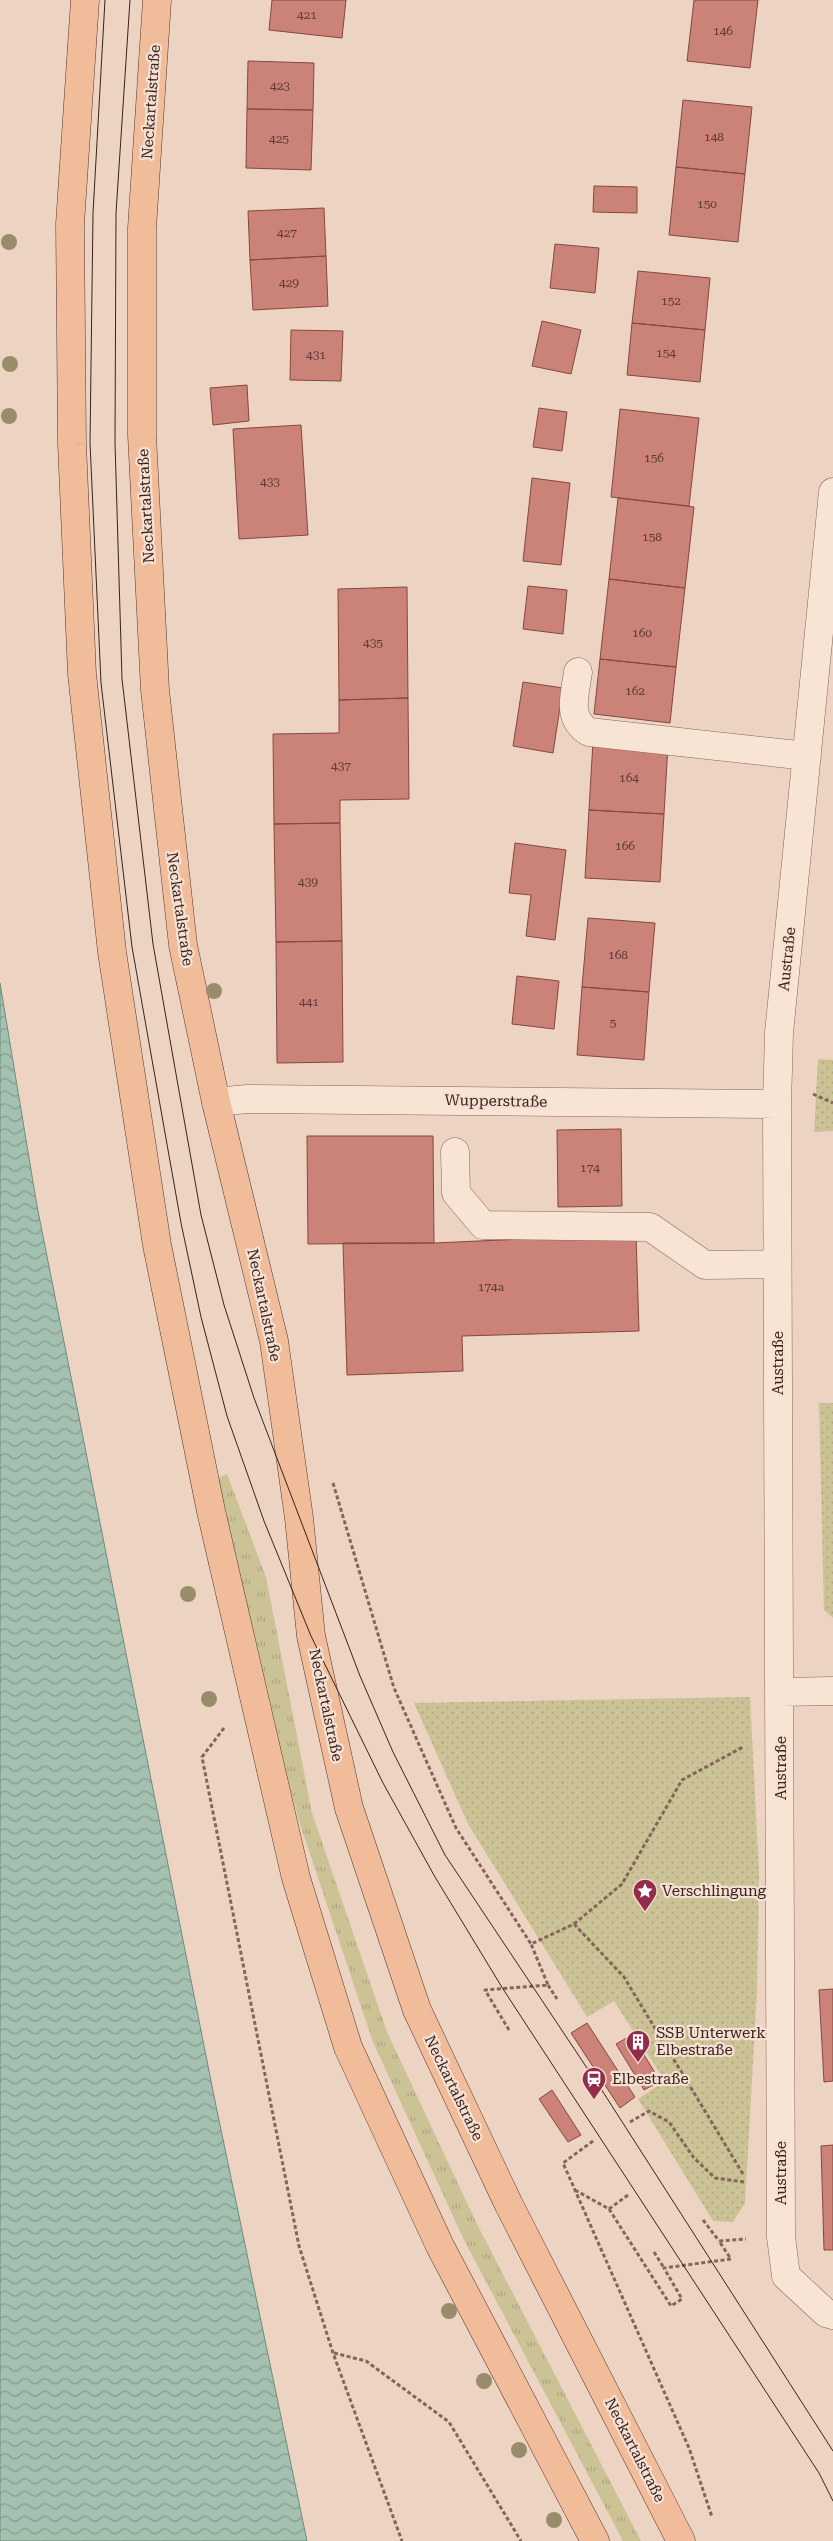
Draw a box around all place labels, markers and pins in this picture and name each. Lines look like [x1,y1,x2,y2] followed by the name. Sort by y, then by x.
[632,1878,658,1912] place icon: Verschlingung
[662,1882,767,1900] place label: Verschlingung
[656,2024,766,2059] place label: SSB Unterwerk Elbestraße
[625,2029,651,2063] building icon: SSB Unterwerk Elbestraße
[581,2066,607,2100] station icon: Elbestraße
[612,2070,689,2088] place label: Elbestraße

